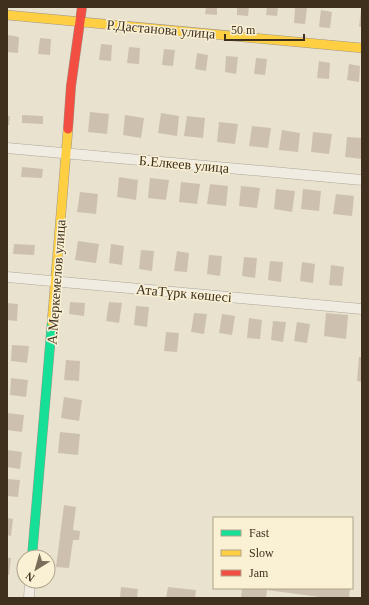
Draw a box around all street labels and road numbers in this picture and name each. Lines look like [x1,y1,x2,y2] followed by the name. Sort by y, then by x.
[106,17,217,42] street label: Р.Дастанова улица
[138,153,231,176] street label: Б.Елкеев улица
[45,218,68,345] street label: А.Меркемелов улица
[135,282,233,305] street label: АтаТүрк көшесі

